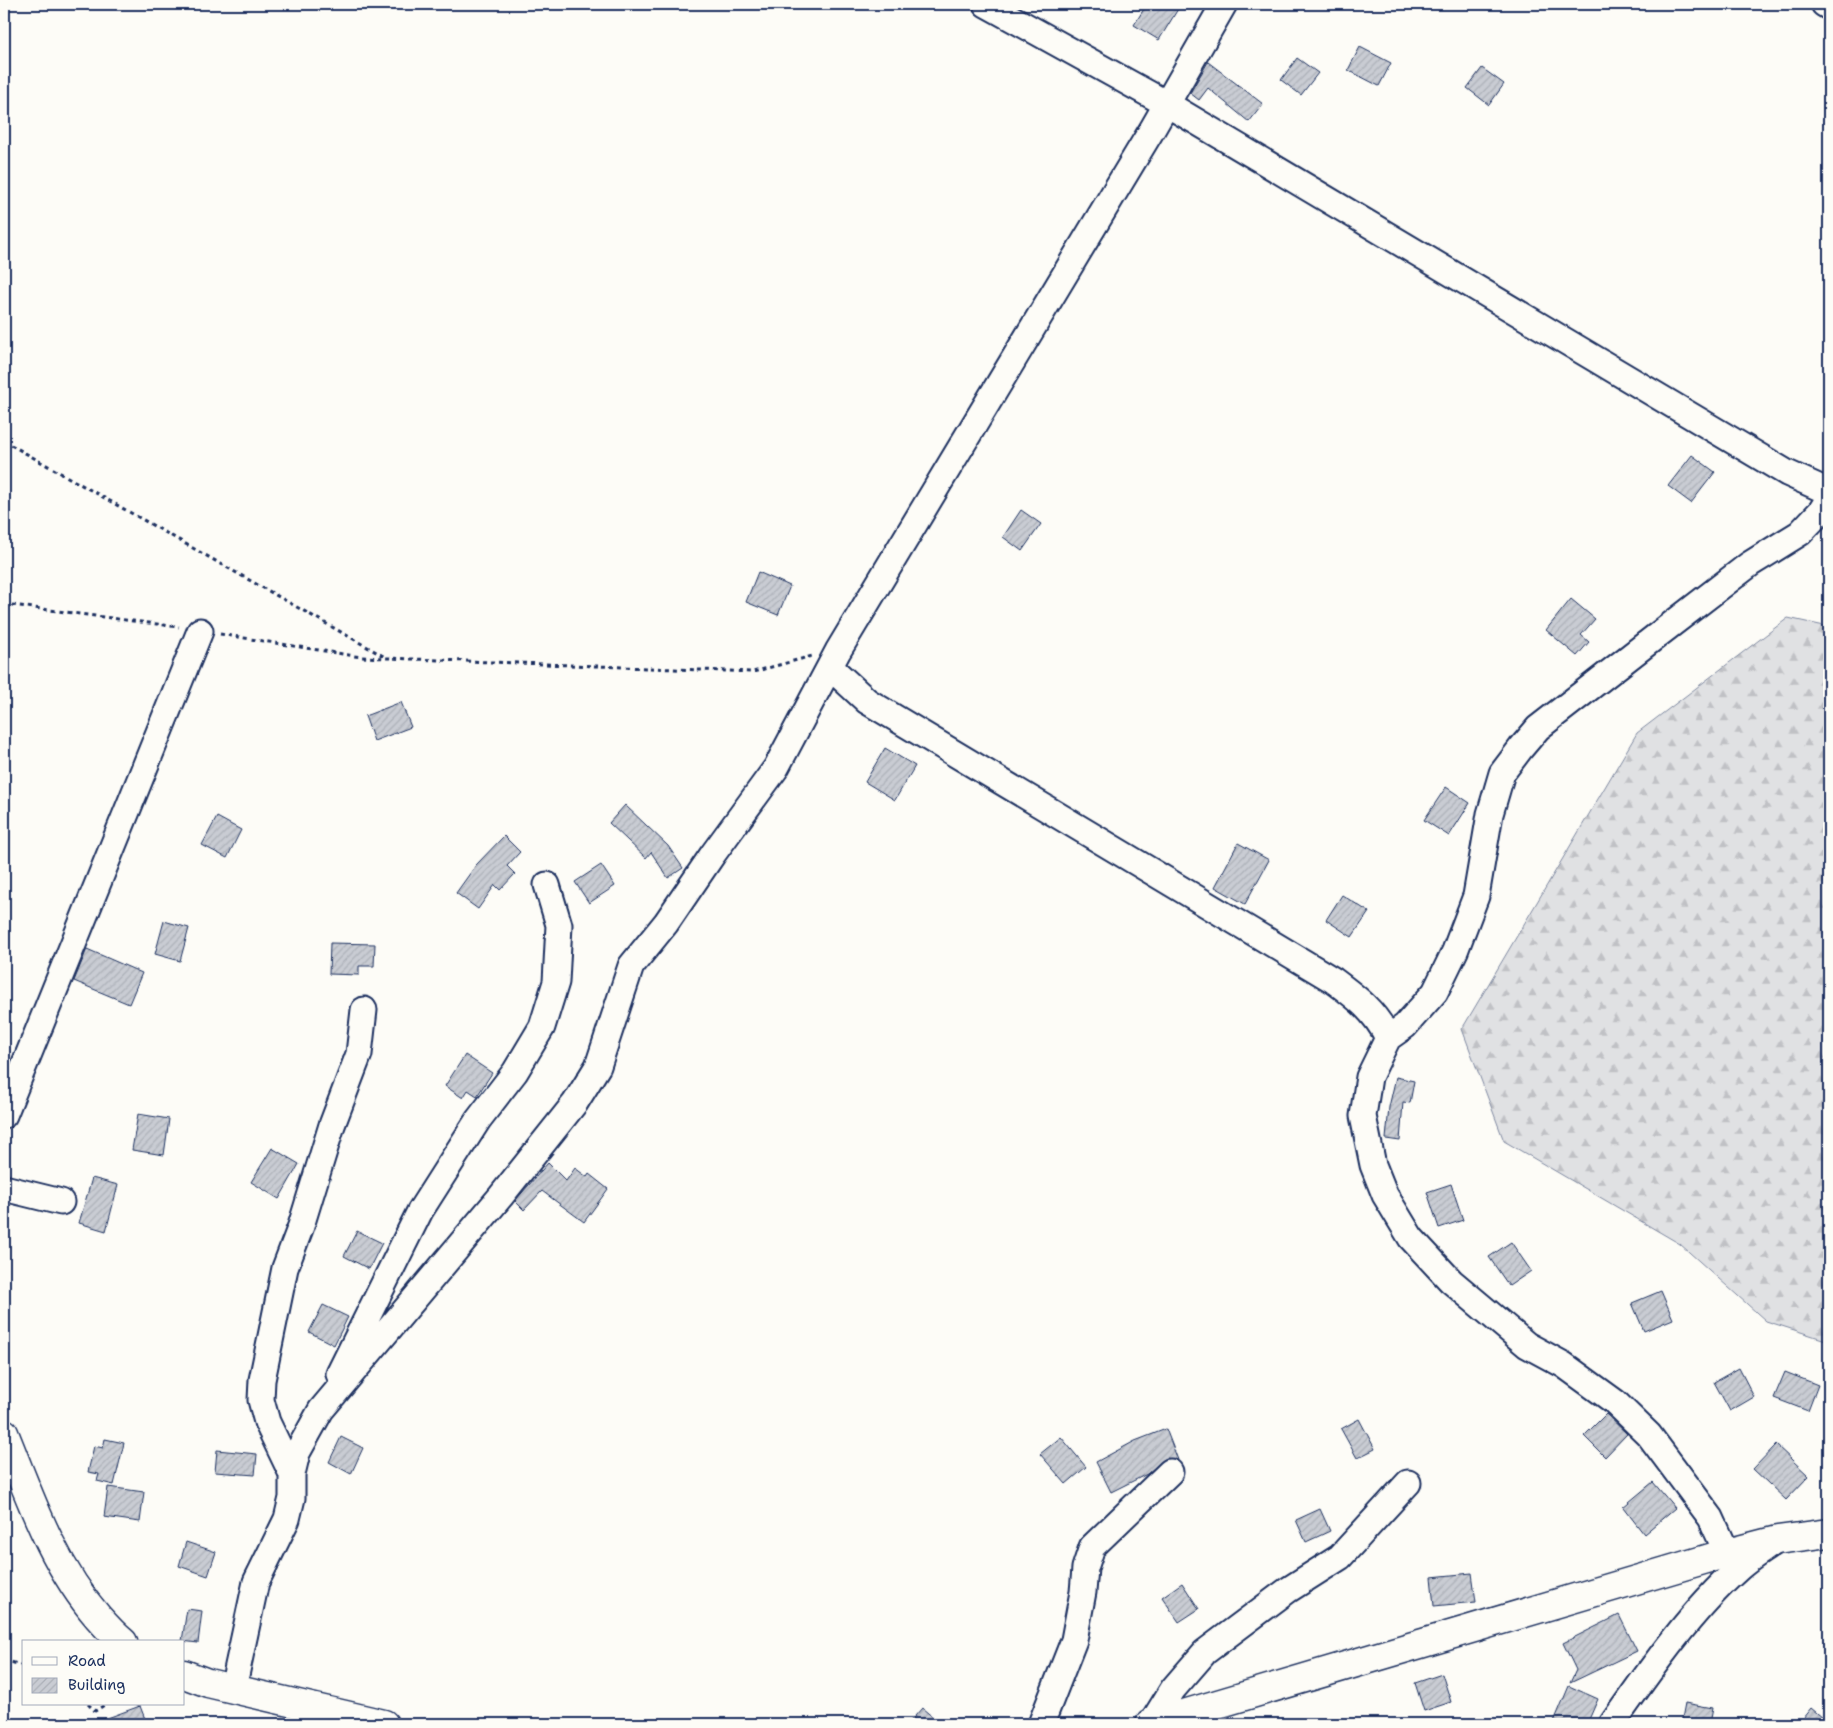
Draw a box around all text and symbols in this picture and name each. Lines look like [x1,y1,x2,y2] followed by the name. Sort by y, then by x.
[22,1640,185,1706] legend
[68,1651,106,1671] text: Road
[68,1675,125,1695] text: Building

